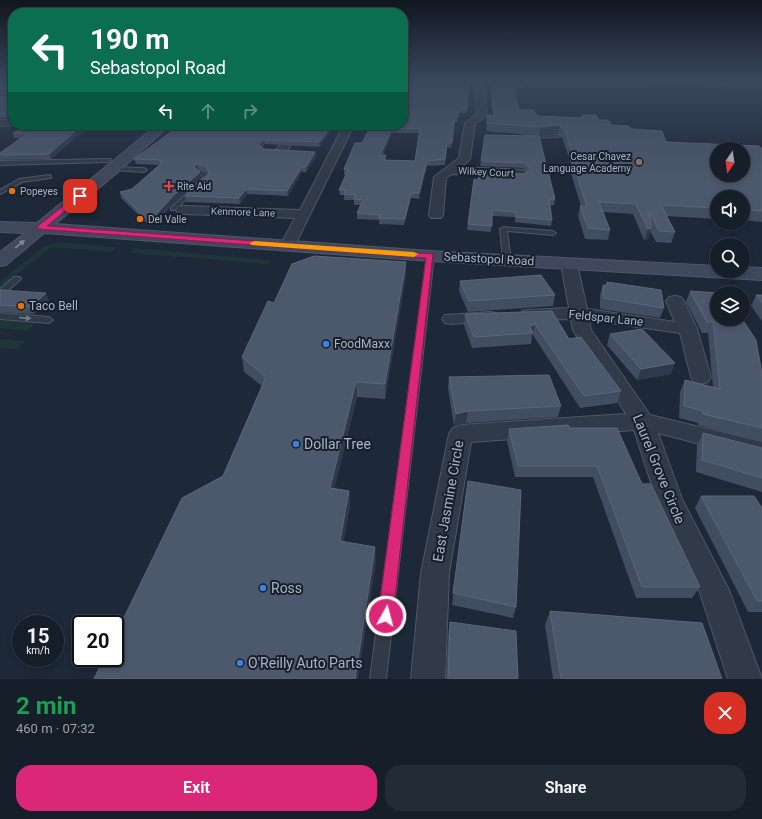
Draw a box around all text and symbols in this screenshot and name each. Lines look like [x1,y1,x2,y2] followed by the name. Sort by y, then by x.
[90,23,169,56] text: 190 m
[24,24,76,76] icon: left
[90,57,226,78] text: Sebastopol Road
[155,100,177,122] icon: left
[197,100,219,122] icon: ahead
[239,100,261,122] icon: right
[710,142,750,182] north arrow
[710,142,750,326] map controls
[543,151,631,174] place label: Cesar Chavez Language Academy
[634,157,644,167] marker: Cesar Chavez Language Academy
[458,165,514,179] street label: Wilkey Court
[63,179,97,213] pin
[164,181,174,191] marker: Rite Aid
[177,181,211,192] place label: Rite Aid
[69,185,91,207] icon: arrive
[7,186,17,196] marker: Popeyes
[20,186,58,197] place label: Popeyes
[710,190,750,230] button: sound
[211,205,275,219] street label: Kenmore Lane
[135,214,145,224] marker: Del Valle
[148,214,187,225] place label: Del Valle
[710,238,750,278] button: search
[15,240,26,249] one-way arrow
[443,250,535,268] street label: Sebastopol Road
[710,286,750,326] button: layers
[29,299,78,313] place label: Taco Bell
[16,301,26,311] marker: Taco Bell
[568,307,644,329] street label: Feldspar Lane
[19,315,31,322] one-way arrow
[334,337,390,351] place label: FoodMaxx
[321,339,331,349] marker: FoodMaxx
[630,412,688,526] street label: Laurel Grove Circle
[304,436,371,452] place label: Dollar Tree
[291,439,301,449] marker: Dollar Tree
[429,439,467,563] street label: East Jasmine Circle
[271,580,302,596] place label: Ross
[258,583,268,593] marker: Ross
[365,595,407,637] position arrow
[72,615,124,667] speed limit sign: 20
[27,624,49,648] text: 15
[26,645,50,656] text: km/h
[248,655,362,671] place label: O'Reilly Auto Parts
[235,658,245,668] marker: O'Reilly Auto Parts
[16,692,76,720] text: 2 min
[704,692,746,734] button: close
[16,721,95,736] text: 460 m · 07:32
[16,765,377,811] button: Exit
[385,765,746,811] button: Share

